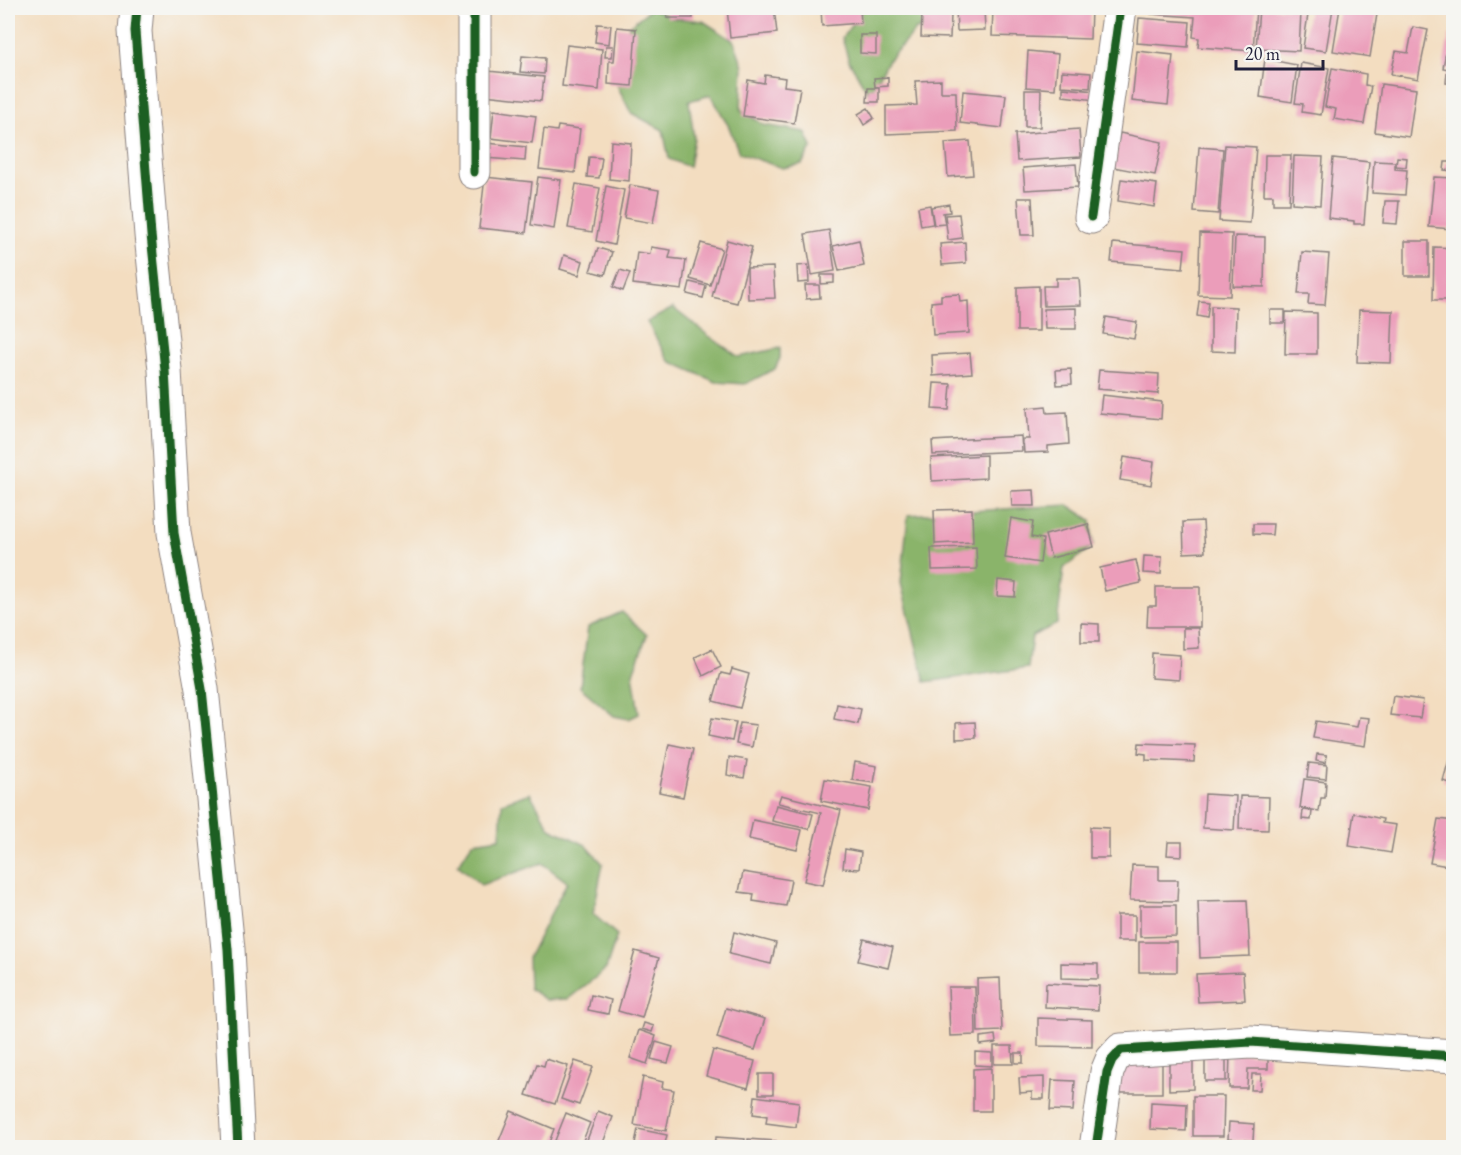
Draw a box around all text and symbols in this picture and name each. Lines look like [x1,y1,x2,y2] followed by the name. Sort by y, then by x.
[1236,33,1323,71] scale bar
[1245,42,1280,65] text: 20 m

